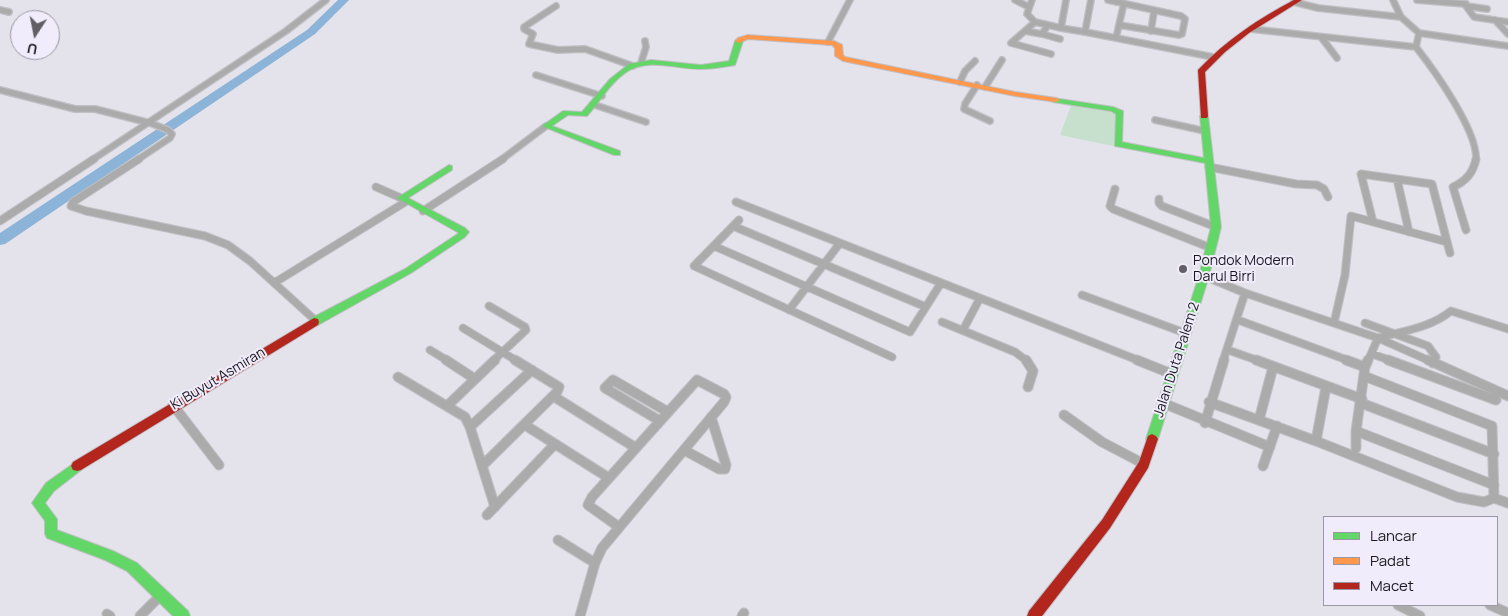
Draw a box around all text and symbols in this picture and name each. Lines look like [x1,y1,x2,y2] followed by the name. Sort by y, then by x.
[10,10,60,60] north arrow
[25,39,39,60] text: U
[1193,253,1294,286] place label: Pondok Modern Darul Birri
[1177,263,1189,275] marker: Pondok Modern Darul Birri
[1150,300,1204,420] street label: Jalan Duta Palem 2
[168,344,268,414] street label: Ki Buyut Asmiran
[1323,516,1498,606] legend
[1370,525,1417,546] text: Lancar
[1370,550,1410,571] text: Padat
[1370,575,1414,596] text: Macet

